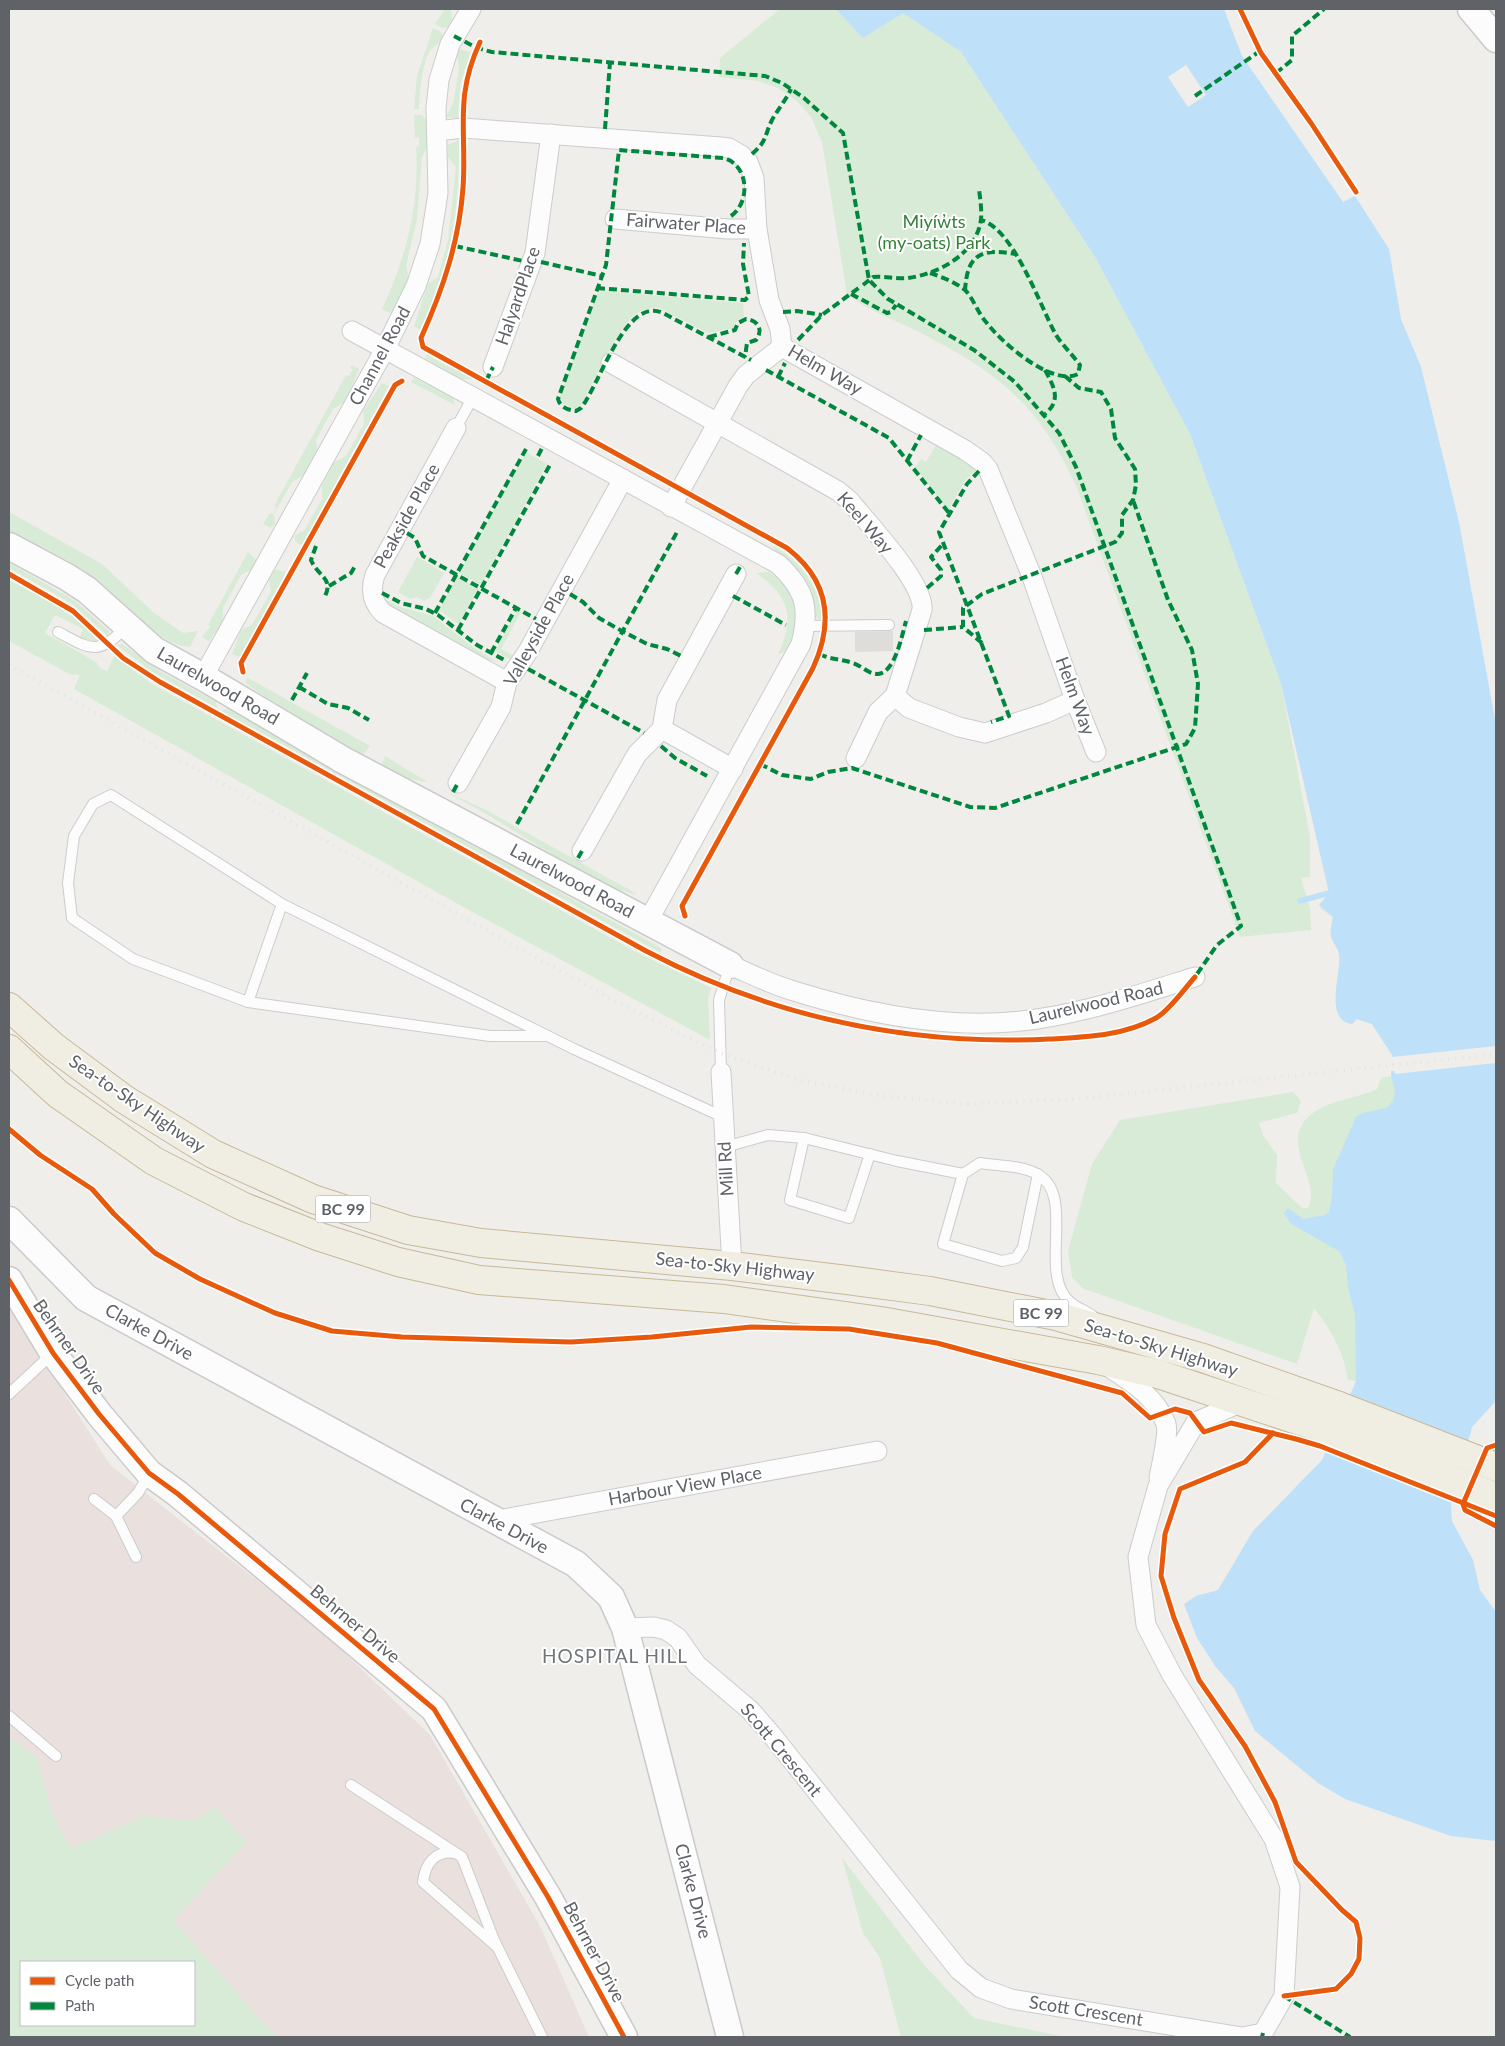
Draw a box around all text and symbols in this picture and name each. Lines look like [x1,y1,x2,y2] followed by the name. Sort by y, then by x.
[625,208,747,238] street label: Fairwater Place
[878,210,991,253] park label: Miyíw̓ts (my-oats) Park
[490,244,544,348] street label: HalyardPlace
[344,302,415,409] street label: Channel Road
[784,339,867,400] street label: Helm Way
[368,459,444,572] street label: Peakside Place
[833,487,899,558] street label: Keel Way
[498,570,578,689] street label: Valleyside Place
[154,641,283,729] street label: Laurelwood Road
[1052,653,1101,739] street label: Helm Way
[507,838,638,922] street label: Laurelwood Road
[1026,976,1165,1028] street label: Laurelwood Road
[65,1049,210,1157] street label: Sea-to-Sky Highway
[713,1141,737,1197] street label: Mill Rd
[316,1196,370,1222] road number: BC 99
[655,1247,816,1285] street label: Sea-to-Sky Highway
[29,1295,111,1398] street label: Behrner Drive
[102,1298,197,1364] street label: Clarke Drive
[1014,1300,1068,1326] road number: BC 99
[1082,1313,1242,1381] street label: Sea-to-Sky Highway
[606,1461,763,1509] street label: Harbour View Place
[456,1493,553,1558] street label: Clarke Drive
[306,1579,405,1667] street label: Behrner Drive
[542,1644,688,1667] district label: HOSPITAL HILL
[736,1698,827,1801] street label: Scott Crescent
[671,1841,717,1941] street label: Clarke Drive
[559,1897,631,2006] street label: Behrner Drive
[20,1961,195,2026] legend
[65,1971,134,1989] text: Cycle path
[1028,1990,1145,2030] street label: Scott Crescent
[65,1996,95,2014] text: Path

